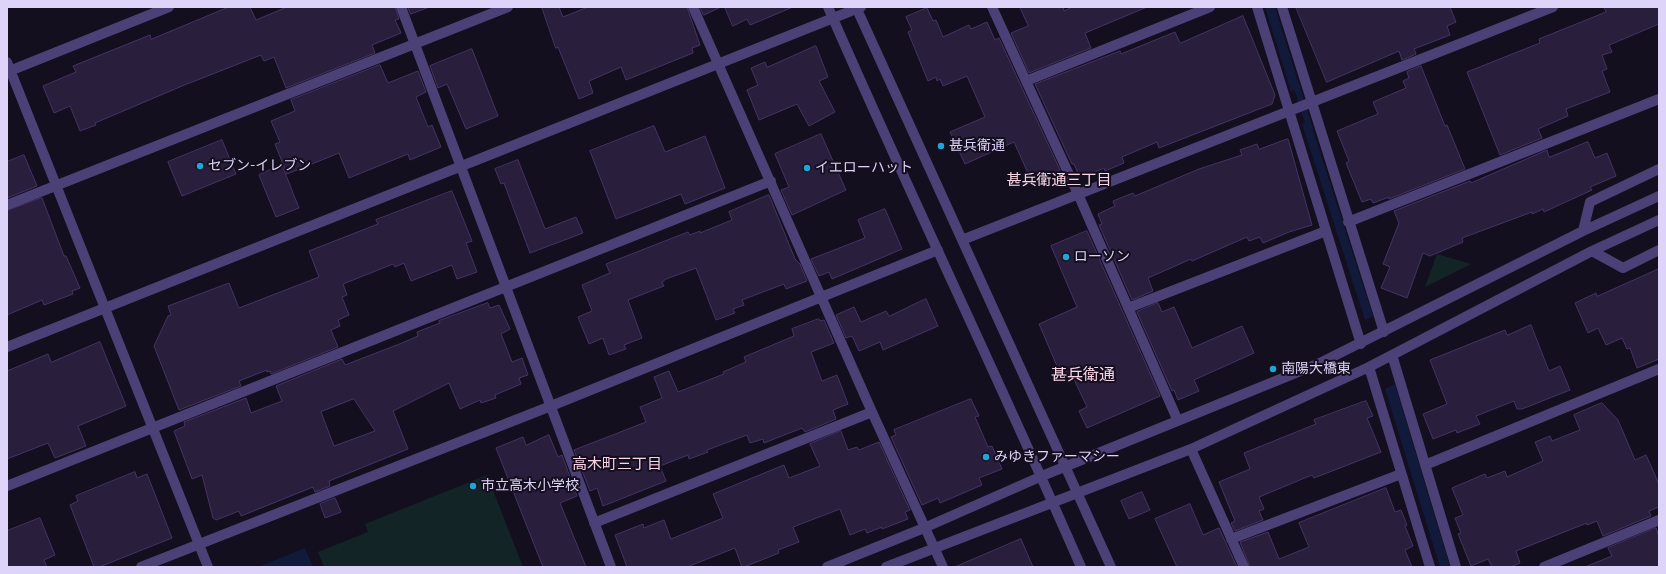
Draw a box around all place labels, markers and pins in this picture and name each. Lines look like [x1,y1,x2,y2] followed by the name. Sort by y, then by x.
[949,138,1005,154] place label: 甚兵衛通
[936,141,946,151] marker: 甚兵衛通
[208,158,311,174] place label: セブン-イレブン
[815,160,913,176] place label: イエローハット
[195,161,205,171] marker: セブン-イレブン
[802,163,812,173] marker: イエローハット
[1074,249,1130,265] place label: ローソン
[1061,252,1071,262] marker: ローソン
[1281,361,1351,377] place label: 南陽大橋東
[1268,364,1278,374] marker: 南陽大橋東
[994,449,1120,465] place label: みゆきファーマシー
[981,452,991,462] marker: みゆきファーマシー
[481,478,579,494] place label: 市立高木小学校
[468,481,478,491] marker: 市立高木小学校

